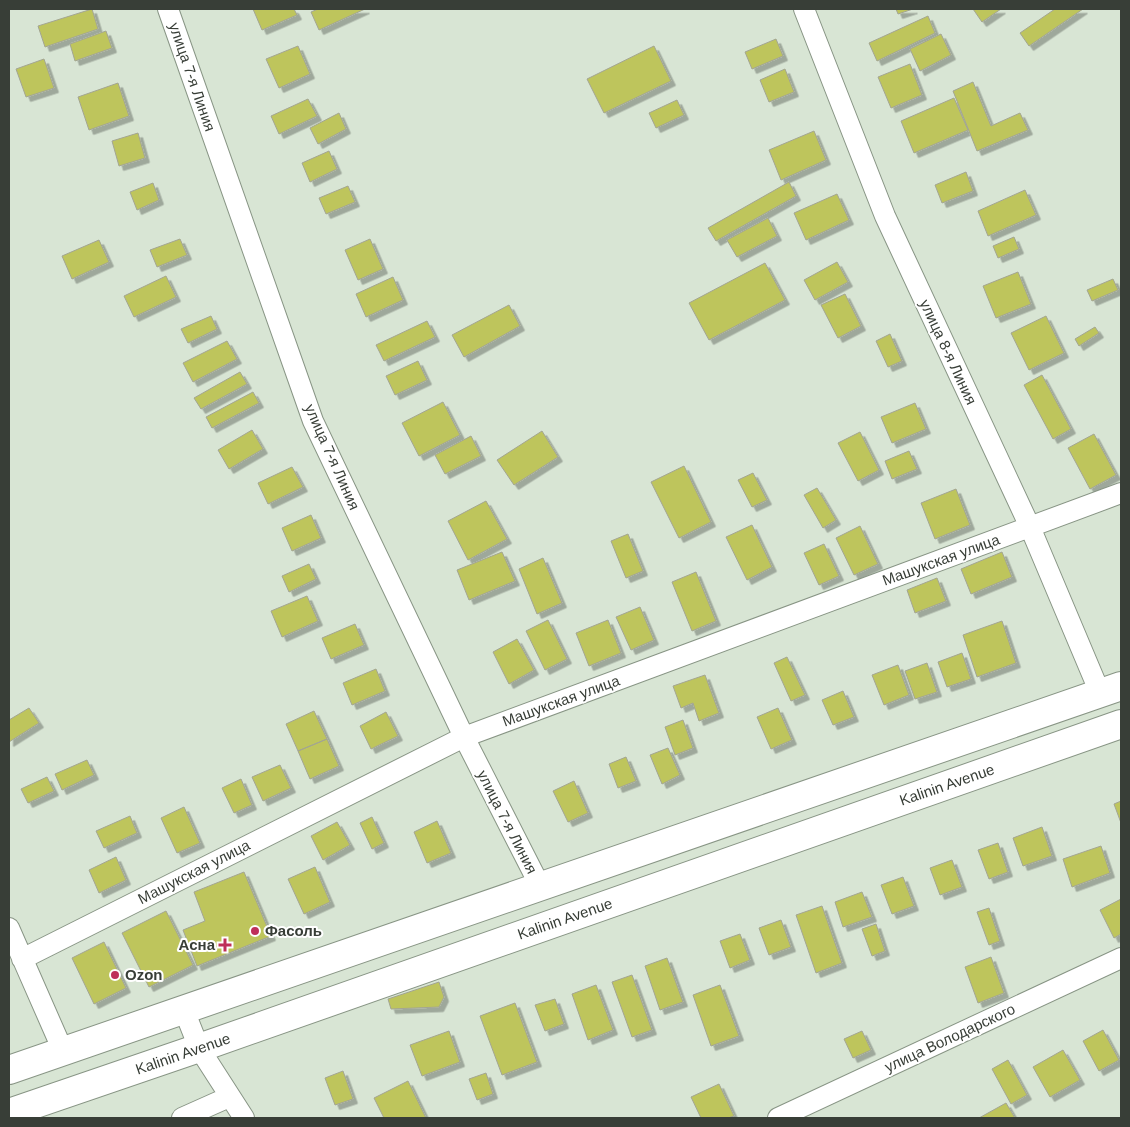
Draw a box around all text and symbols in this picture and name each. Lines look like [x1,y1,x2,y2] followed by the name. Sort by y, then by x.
[166,20,219,134] street label: улица 7-я Линия
[917,297,980,407] street label: улица 8-я Линия
[301,401,363,512] street label: улица 7-я Линия
[880,530,1002,589] street label: Машукская улица
[500,671,622,730] street label: Машукская улица
[897,760,996,809] street label: Kalinin Avenue
[474,767,541,876] street label: улица 7-я Линия
[135,836,253,907] street label: Машукская улица
[515,894,614,943] street label: Kalinin Avenue
[265,922,322,939] place label: Фасоль
[249,925,261,937] marker: Фасоль
[179,936,216,953] place label: Асна
[219,939,231,951] marker: Асна
[125,966,163,983] place label: Ozon
[109,969,121,981] marker: Ozon
[882,1000,1018,1075] street label: улица Володарского
[133,1029,232,1078] street label: Kalinin Avenue

